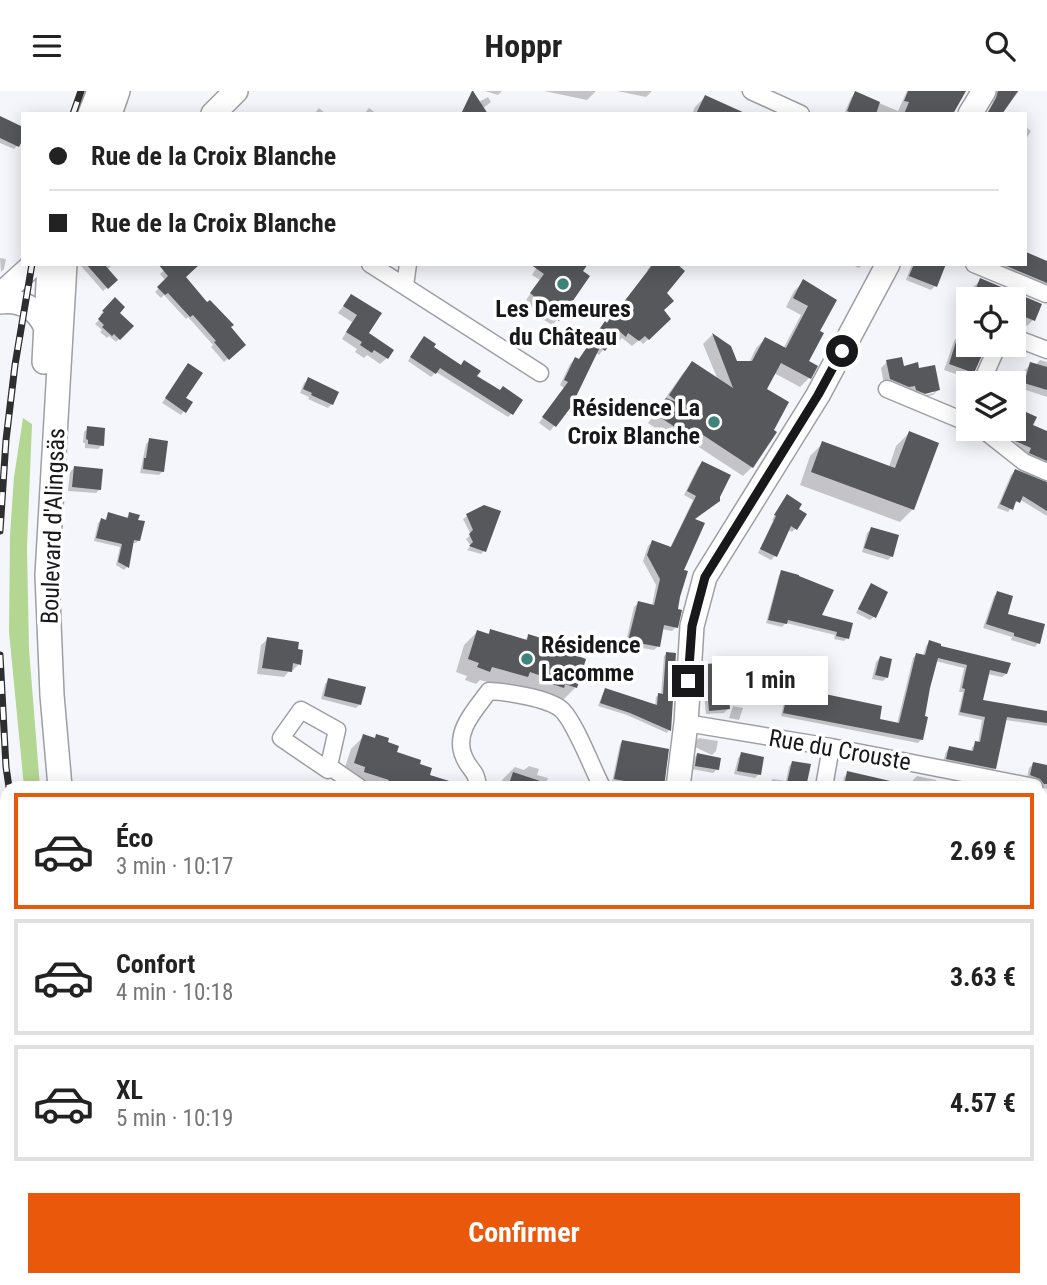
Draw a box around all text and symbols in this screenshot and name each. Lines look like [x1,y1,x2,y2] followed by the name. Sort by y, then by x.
[28,27,66,65] icon: menu
[485,27,562,65] text: Hoppr
[981,27,1019,65] icon: search
[91,141,336,171] text: Rue de la Croix Blanche
[91,208,336,238] text: Rue de la Croix Blanche
[555,276,571,292] marker: Les Demeures du Château
[956,287,1026,441] map controls
[956,287,1026,357] button: locate
[495,295,631,351] place label: Les Demeures du Château
[826,335,858,367] route start
[956,371,1026,441] button: layers
[567,394,700,450] place label: Résidence La Croix Blanche
[706,414,722,430] marker: Résidence La Croix Blanche
[36,428,70,624] street label: Boulevard d'Alingsäs
[541,631,640,687] place label: Résidence Lacomme
[519,651,535,667] marker: Résidence Lacomme
[712,657,828,705] callout: 1 min
[672,665,704,697] route end
[744,667,796,694] text: 1 min
[767,724,913,776] street label: Rue du Crouste
[32,820,95,883] icon: car
[116,823,153,853] text: Éco
[950,836,1016,866] text: 2.69 €
[116,853,233,880] text: 3 min · 10:17
[32,946,95,1009] icon: car
[116,949,195,979] text: Confort
[950,962,1016,992] text: 3.63 €
[116,979,233,1006] text: 4 min · 10:18
[32,1072,95,1135] icon: car
[116,1075,143,1105] text: XL
[950,1088,1016,1118] text: 4.57 €
[116,1105,233,1132] text: 5 min · 10:19
[28,1193,1020,1273] button: Confirmer

